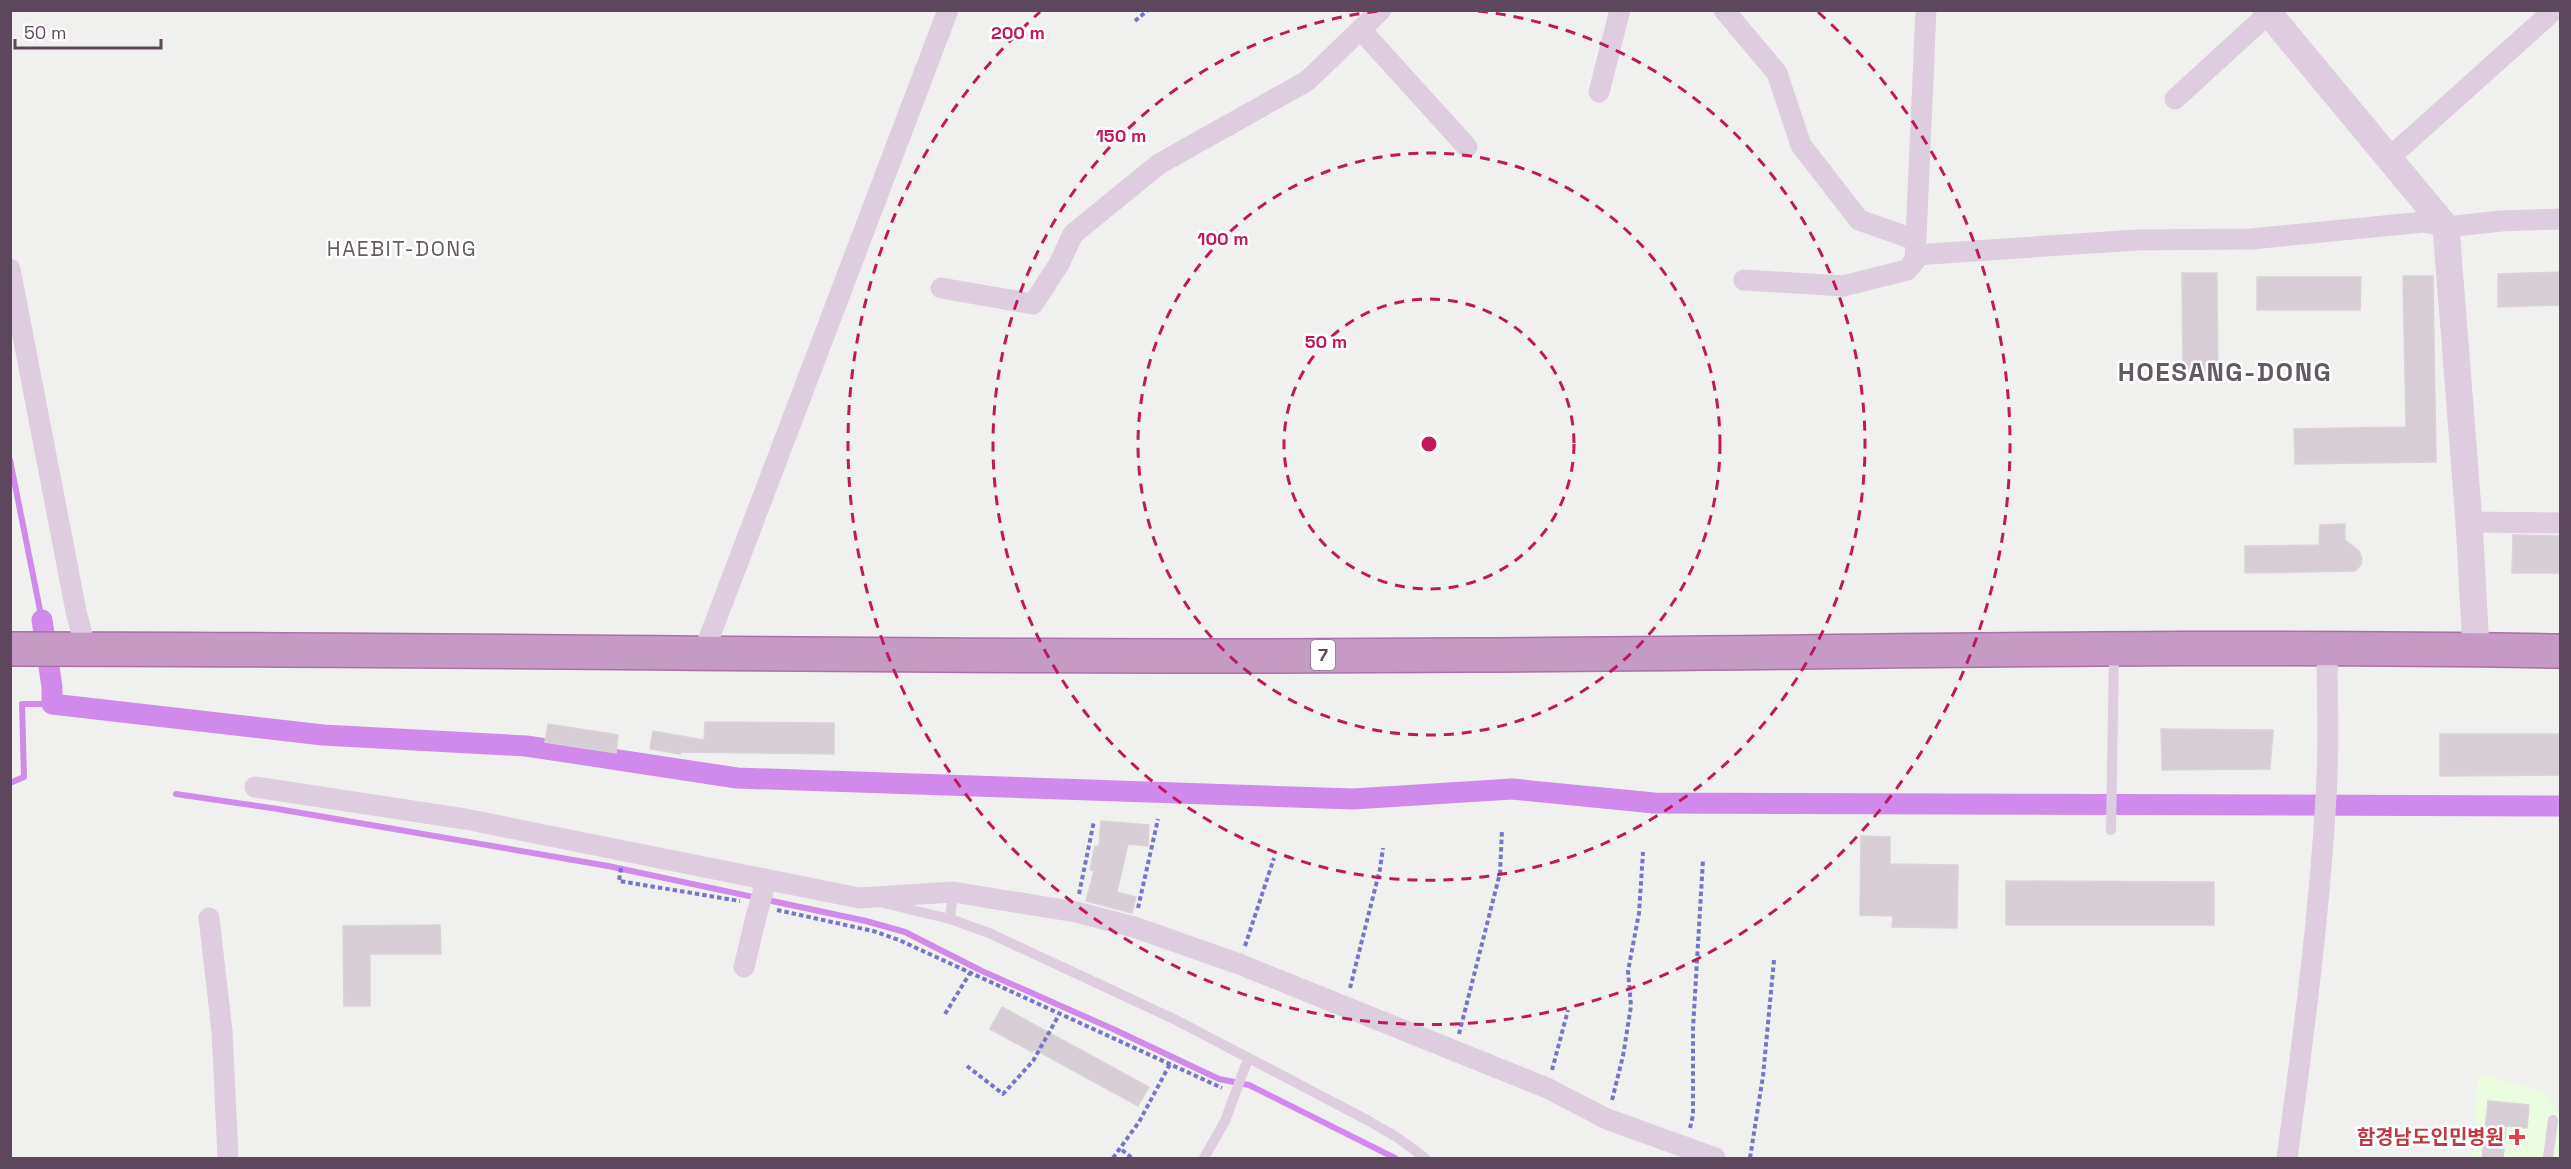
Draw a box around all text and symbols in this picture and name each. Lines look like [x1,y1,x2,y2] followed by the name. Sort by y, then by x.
[15,12,160,50] scale bar
[24,21,66,44] text: 50 m
[991,21,1045,44] text: 200 m
[1096,124,1146,147] text: 150 m
[1197,227,1249,250] text: 100 m
[327,235,477,262] district label: HAEBIT-DONG
[1305,330,1347,353] text: 50 m
[2118,355,2332,389] district label: HOESANG-DONG
[1419,434,1439,454] centre of rings
[1311,640,1335,670] road number: 7
[2357,1124,2504,1150] place label: 함경남도인민병원
[2508,1128,2526,1146] marker: 함경남도인민병원

